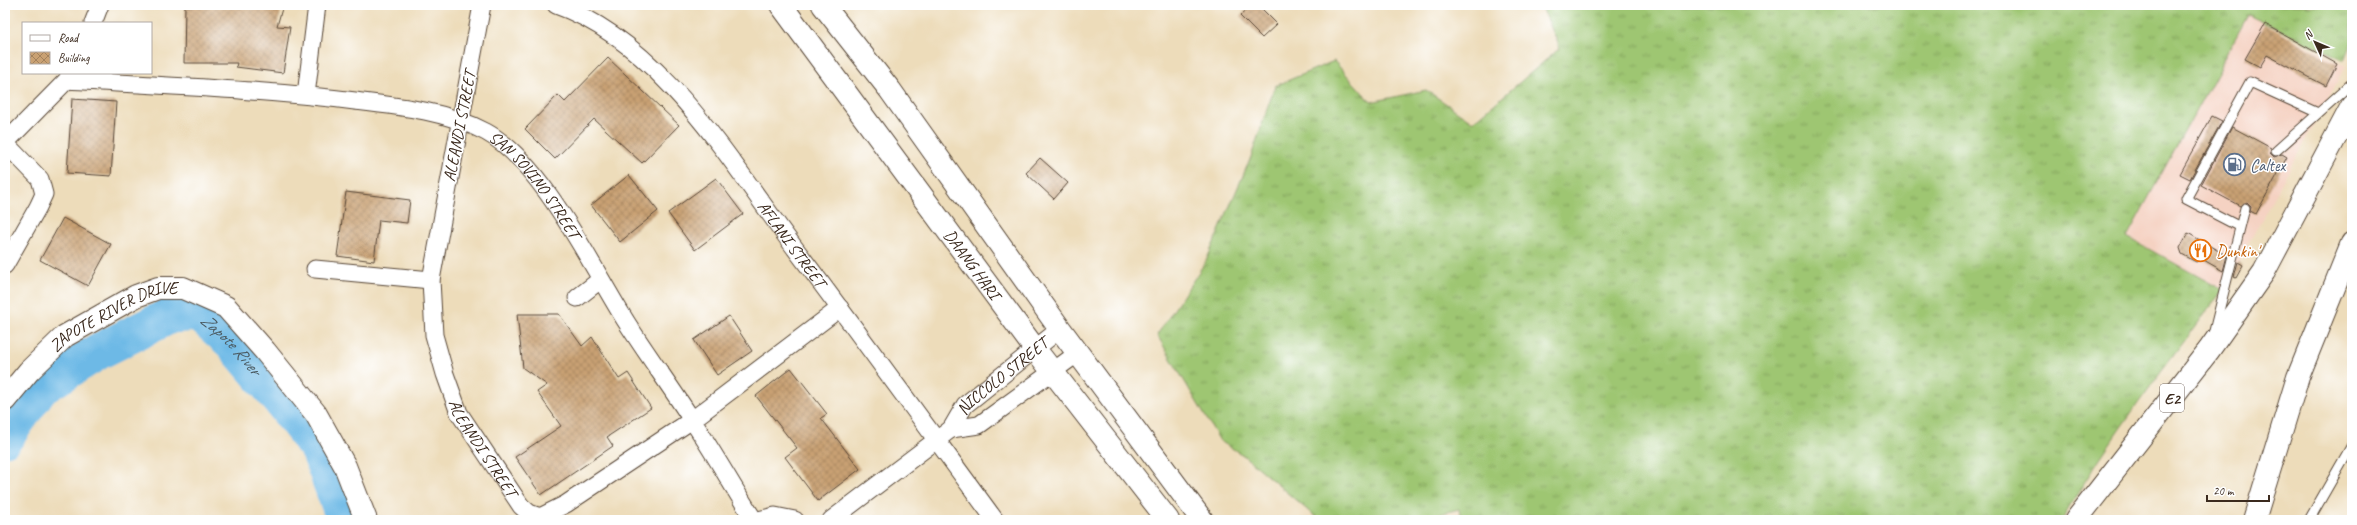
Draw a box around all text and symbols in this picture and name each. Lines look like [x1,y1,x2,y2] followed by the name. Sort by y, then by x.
[22,22,152,74] legend
[2295,22,2335,62] north arrow
[2300,26,2317,42] text: N
[58,30,80,46] text: Road
[58,50,90,66] text: Building
[438,66,481,183] street label: ALEANDI STREET
[485,127,587,246] street label: SAN SOVINO STREET
[2221,152,2247,178] fuel station icon: Caltex
[2250,155,2286,176] place label: Caltex
[753,197,832,294] street label: AFLANI STREET
[939,225,1007,307] street label: DAANG HARI
[2187,238,2213,264] restaurant icon: Dunkin'
[2216,241,2262,262] place label: Dunkin'
[45,277,179,356] street label: ZAPOTE RIVER DRIVE
[196,309,268,382] water label: Zapote River
[952,331,1055,419] street label: NICCOLO STREET
[2160,384,2184,412] road number: E2
[444,397,524,504] street label: ALEANDI STREET
[2207,477,2269,503] scale bar
[2213,483,2235,499] text: 20 m

